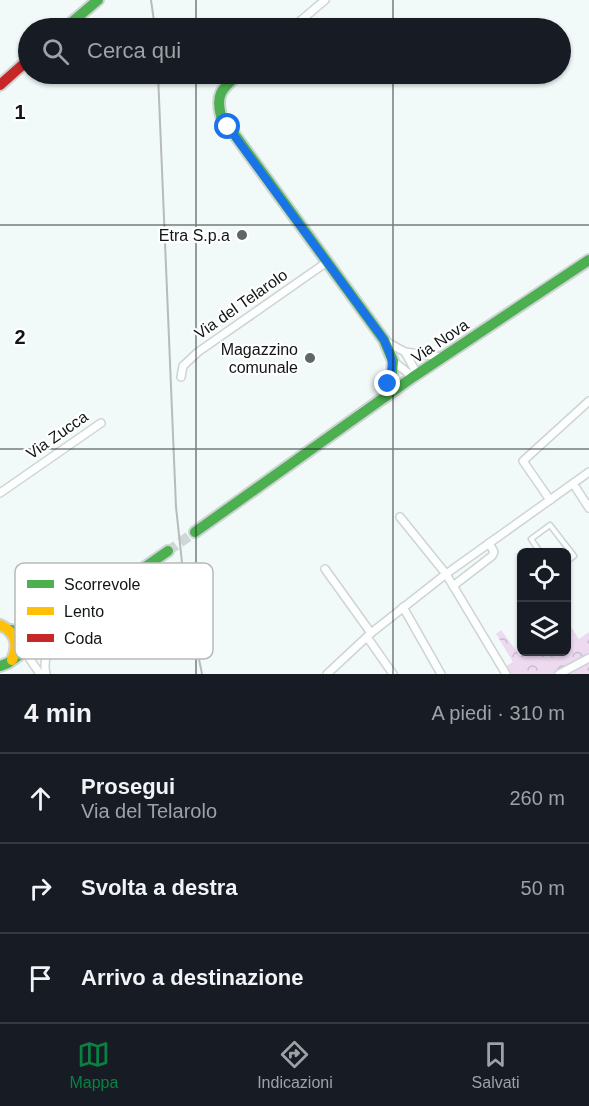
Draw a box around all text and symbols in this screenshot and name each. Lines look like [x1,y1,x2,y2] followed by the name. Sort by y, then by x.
[18,18,571,84] search box
[39,35,72,68] icon: search
[87,38,181,63] text: Cerca qui
[14,101,26,123] text: 1
[214,113,240,139] route start
[159,227,230,244] place label: Etra S.p.a
[235,228,249,242] marker: Etra S.p.a
[192,266,291,342] street label: Via del Telarolo
[408,316,472,366] street label: Via Nova
[14,326,26,348] text: 2
[221,341,298,376] place label: Magazzino comunale
[303,351,317,365] marker: Magazzino comunale
[374,370,400,396] route end
[23,408,91,462] street label: Via Zucca
[517,548,571,656] map controls
[517,548,571,602] button: locate
[15,563,213,659] legend
[64,576,141,593] text: Scorrevole
[517,602,571,656] button: layers
[64,603,104,620] text: Lento
[64,630,102,647] text: Coda
[24,698,92,728] text: 4 min
[432,702,565,724] text: A piedi · 310 m
[81,774,175,799] text: Prosegui
[24,782,57,815] icon: ahead
[509,787,565,809] text: 260 m
[81,800,217,822] text: Via del Telarolo
[24,872,57,905] icon: right
[81,875,238,900] text: Svolta a destra
[521,877,565,899] text: 50 m
[24,962,57,995] icon: arrive
[81,965,304,990] text: Arrivo a destinazione
[69,1038,118,1092] tab: Mappa
[257,1038,333,1092] tab: Indicazioni
[472,1038,520,1092] tab: Salvati

